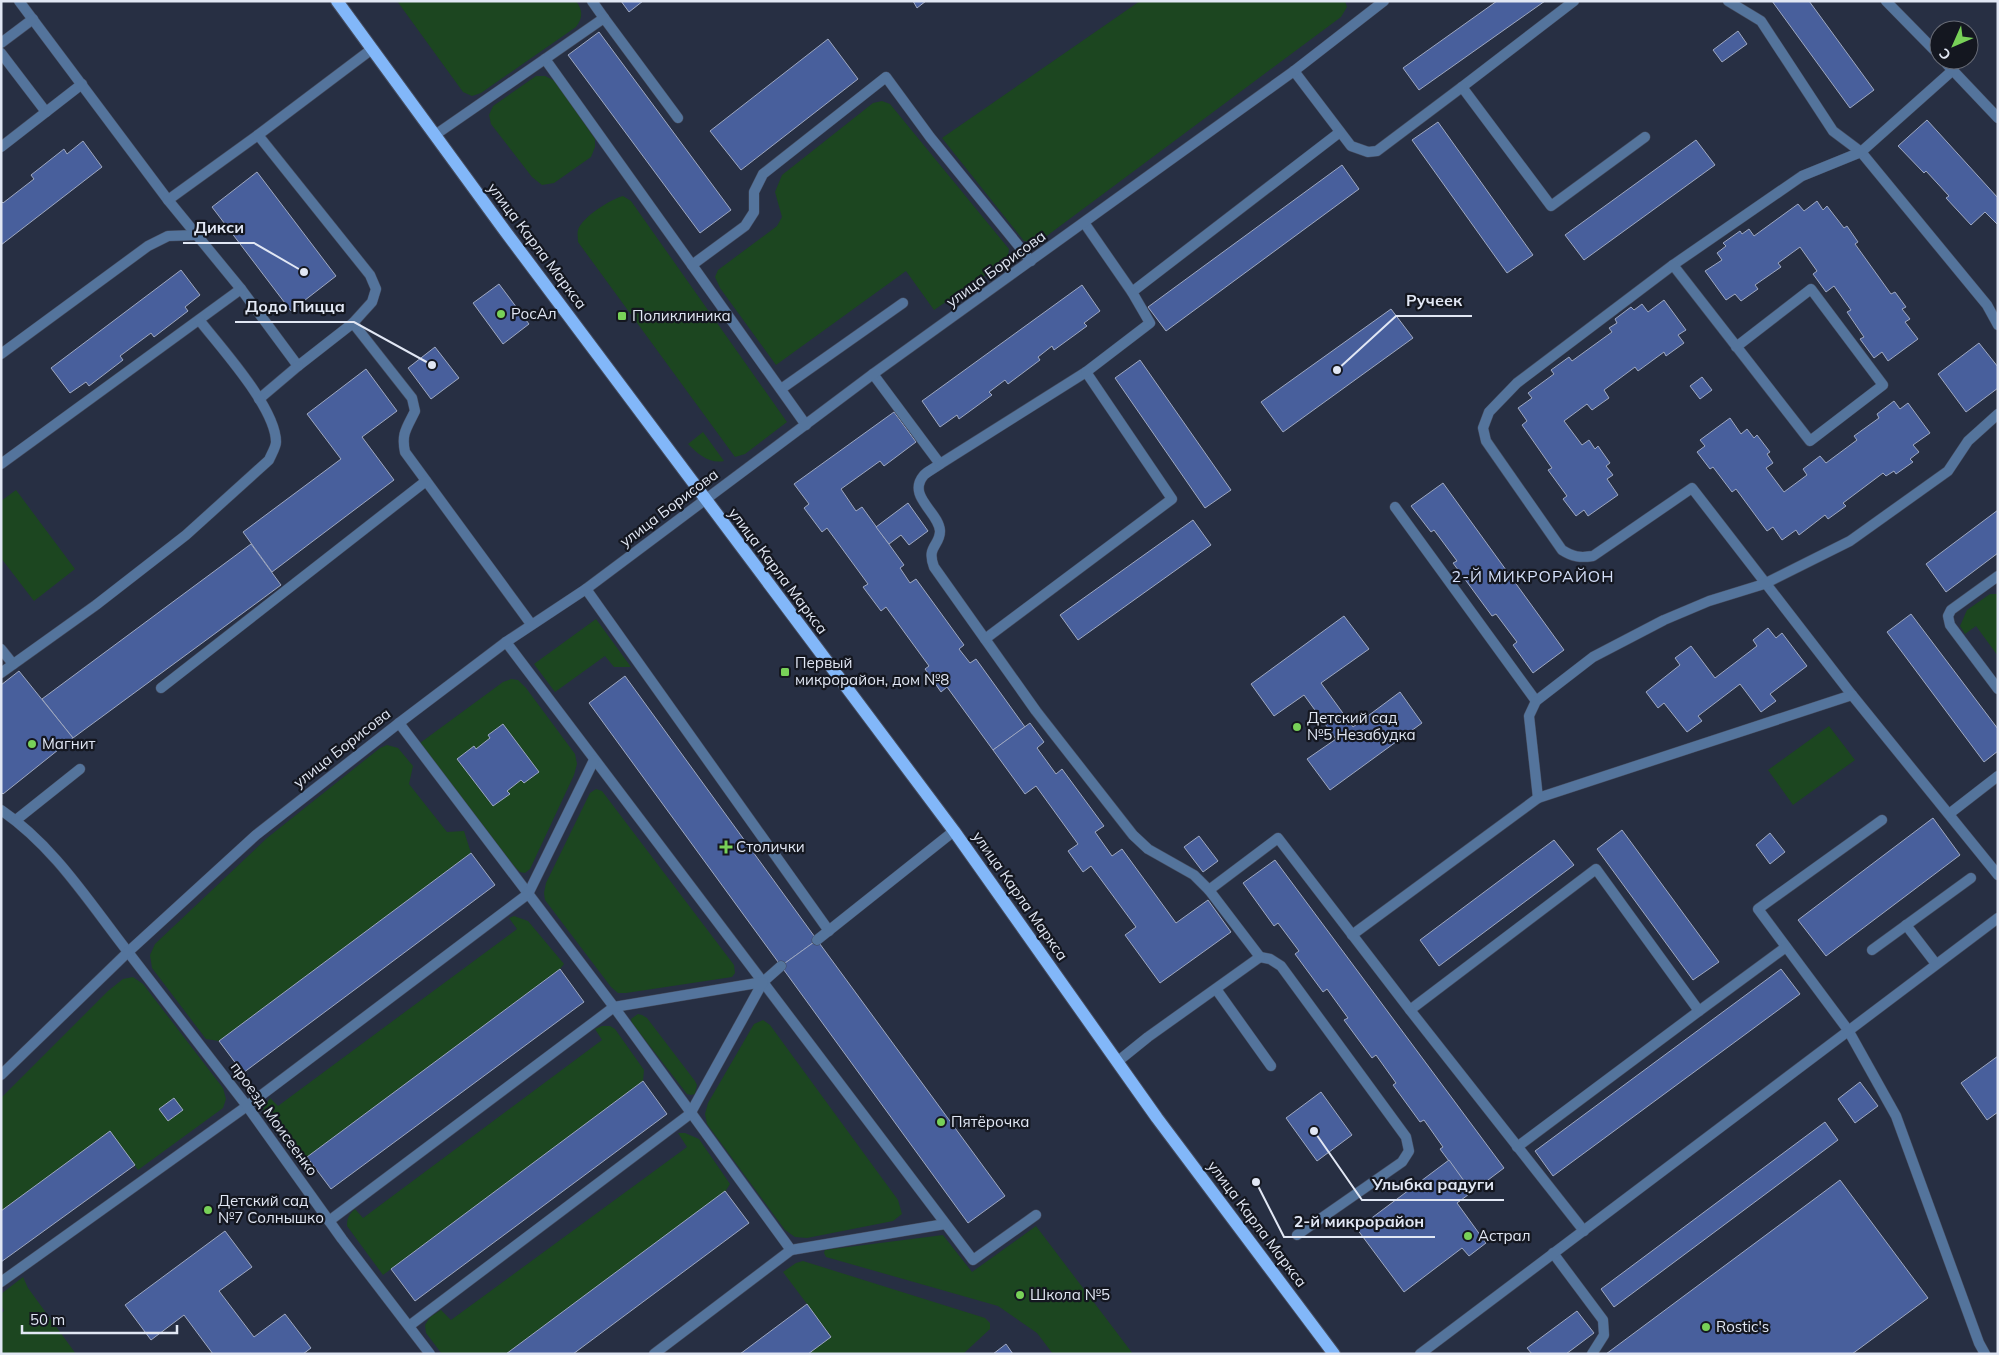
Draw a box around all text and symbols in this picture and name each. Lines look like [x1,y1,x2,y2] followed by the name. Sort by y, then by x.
[1929,20,1979,70] north arrow
[1935,44,1955,64] text: С
[484,179,591,313] street label: улица Карла Маркса
[183,212,254,243] callout: Дикси
[194,217,244,237] text: Дикси
[942,226,1049,311] street label: улица Борисова
[1396,285,1472,316] callout: Ручеек
[1406,290,1463,310] text: Ручеек
[235,291,354,322] callout: Додо Пицца
[245,296,345,316] text: Додо Пицца
[511,304,557,323] place label: РосАл
[632,306,731,325] place label: Поликлиника
[495,308,507,320] marker: РосАл
[616,310,628,322] marker: Поликлиника
[616,464,722,551] street label: улица Борисова
[725,504,832,638] street label: улица Карла Маркса
[1452,566,1614,586] district label: 2-Й МИКРОРАЙОН
[795,653,949,689] place label: Первый микрорайон, дом №8
[779,666,791,678] marker: Первый микрорайон, дом №8
[289,704,394,792] street label: улица Борисова
[1307,708,1416,744] place label: Детский сад №5 Незабудка
[1291,721,1303,733] marker: Детский сад №5 Незабудка
[42,734,96,753] place label: Магнит
[26,738,38,750] marker: Магнит
[969,827,1072,964] street label: улица Карла Маркса
[736,837,805,856] place label: Столички
[720,841,732,853] marker: Столички
[227,1058,322,1179] street label: проезд Моисеенко
[951,1112,1029,1131] place label: Пятёрочка
[935,1116,947,1128] marker: Пятёрочка
[1204,1157,1311,1291] street label: улица Карла Маркса
[1362,1169,1504,1200] callout: Улыбка радуги
[1371,1174,1494,1194] text: Улыбка радуги
[218,1191,324,1227] place label: Детский сад №7 Солнышко
[202,1204,214,1216] marker: Детский сад №7 Солнышко
[1284,1206,1435,1237] callout: 2-й микрорайон
[1294,1211,1424,1231] text: 2-й микрорайон
[1478,1226,1531,1245] place label: Астрал
[1462,1230,1474,1242] marker: Астрал
[1030,1285,1110,1304] place label: Школа №5
[1014,1289,1026,1301] marker: Школа №5
[22,1302,178,1334] scale bar
[30,1310,65,1329] text: 50 m
[1716,1317,1769,1336] place label: Rostic's
[1700,1321,1712,1333] marker: Rostic's

